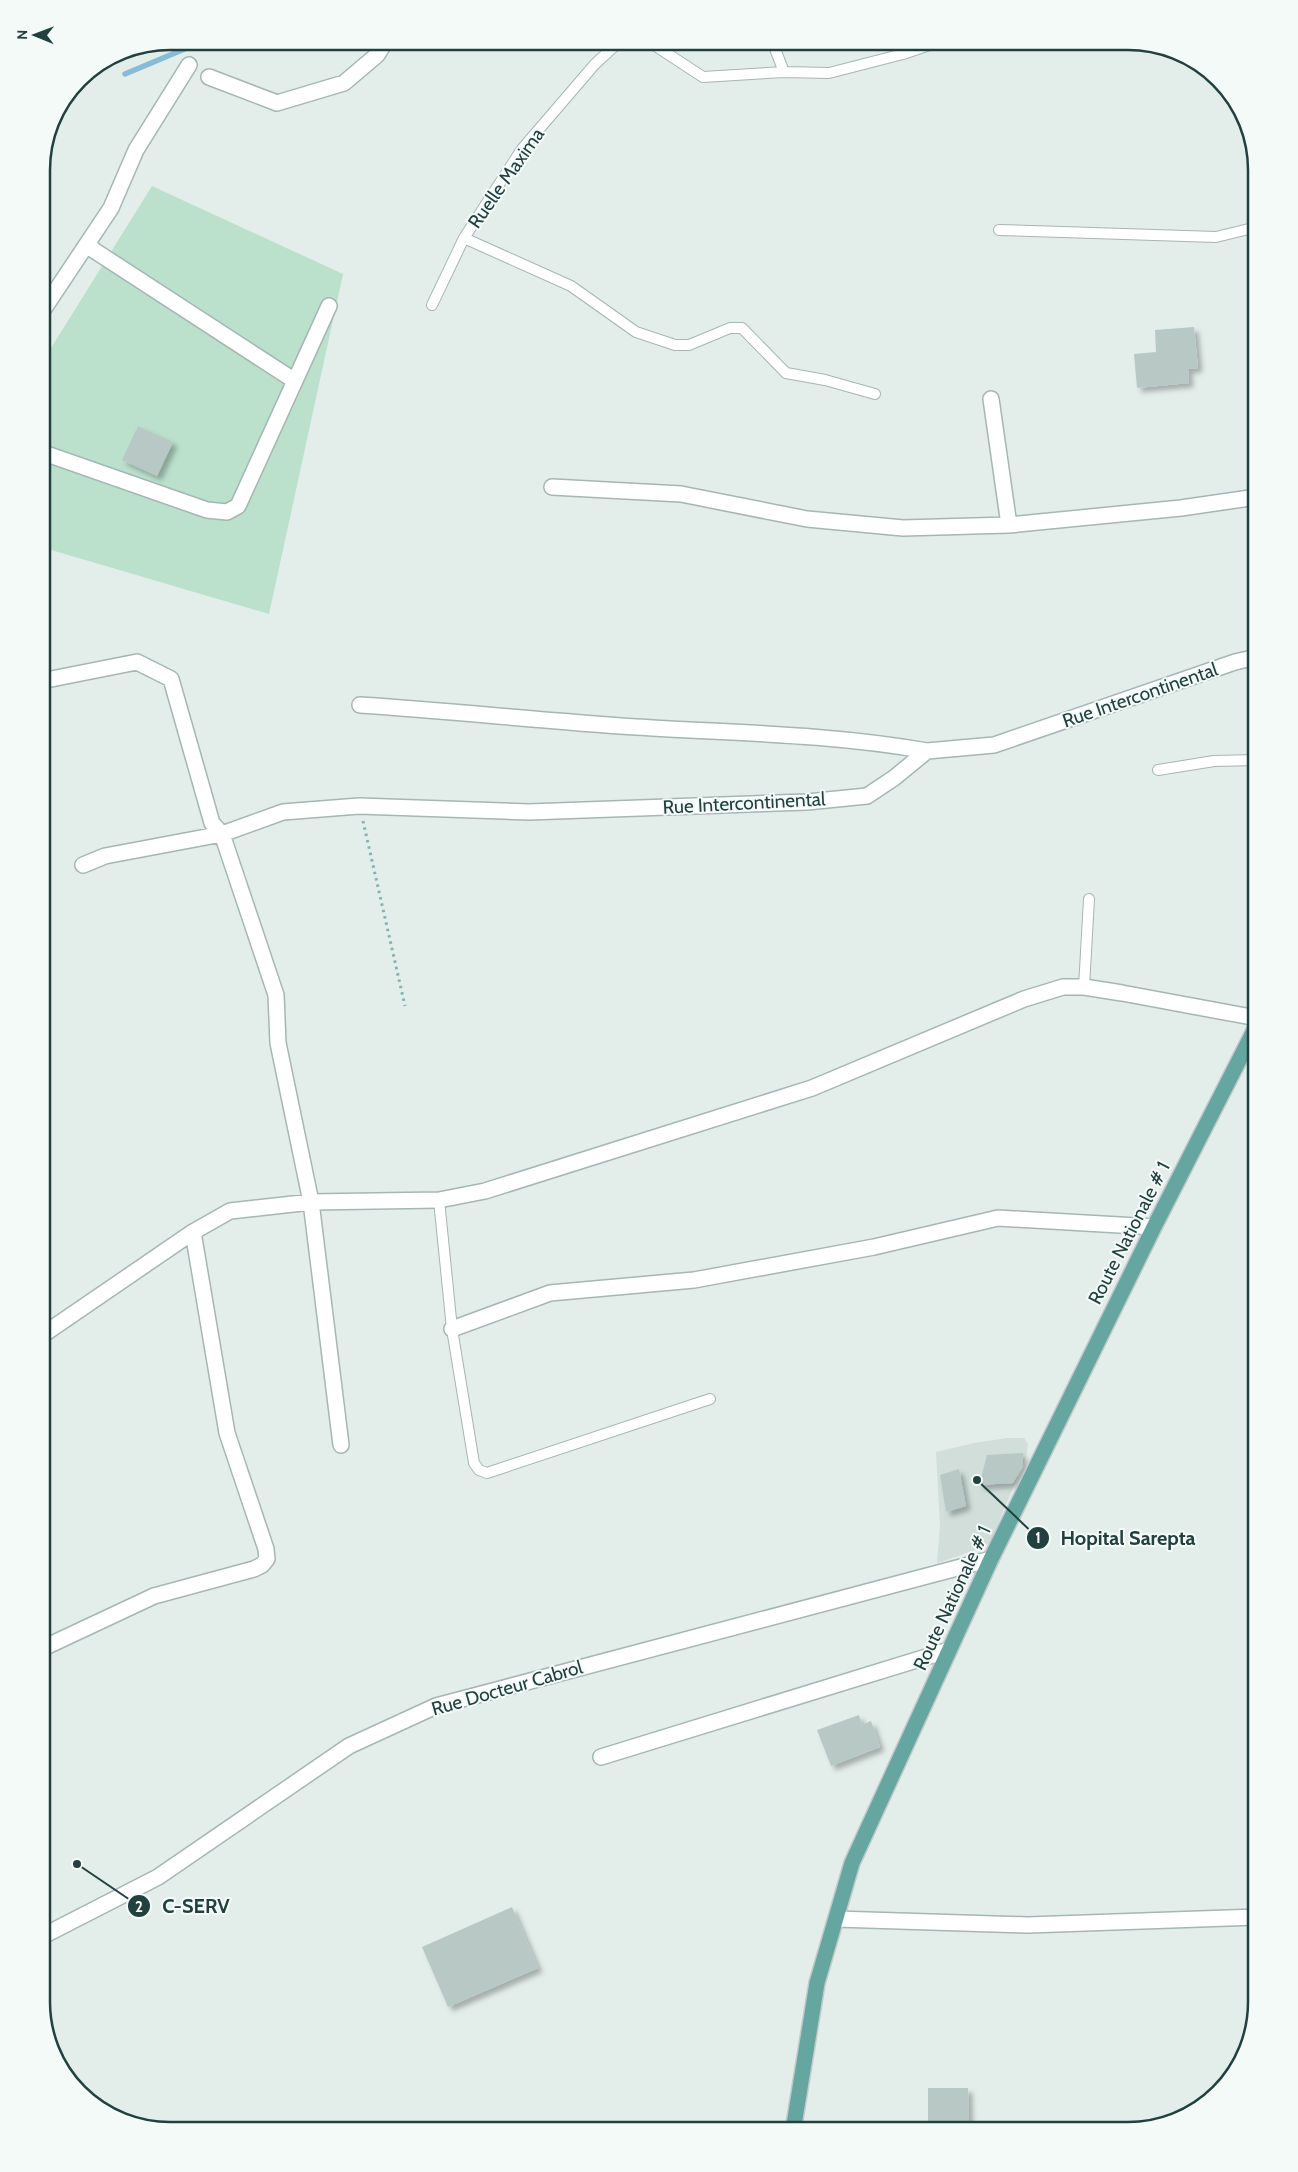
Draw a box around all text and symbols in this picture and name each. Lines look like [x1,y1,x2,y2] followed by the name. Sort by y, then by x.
[10,10,60,60] north arrow
[13,30,31,40] text: N
[463,123,549,233] street label: Ruelle Maxima
[1059,657,1221,732] street label: Rue Intercontinental
[662,787,826,819] street label: Rue Intercontinental
[1083,1158,1175,1308] street label: Route Nationale # 1
[1025,1521,1205,1556] callout: Hopital Sarepta
[908,1522,996,1674] street label: Route Nationale # 1
[1061,1526,1196,1550] text: Hopital Sarepta
[1035,1529,1041,1547] text: 1
[429,1655,586,1721] street label: Rue Docteur Cabrol
[127,1889,239,1924] callout: C-SERV
[162,1894,230,1918] text: C-SERV
[135,1898,143,1916] text: 2

